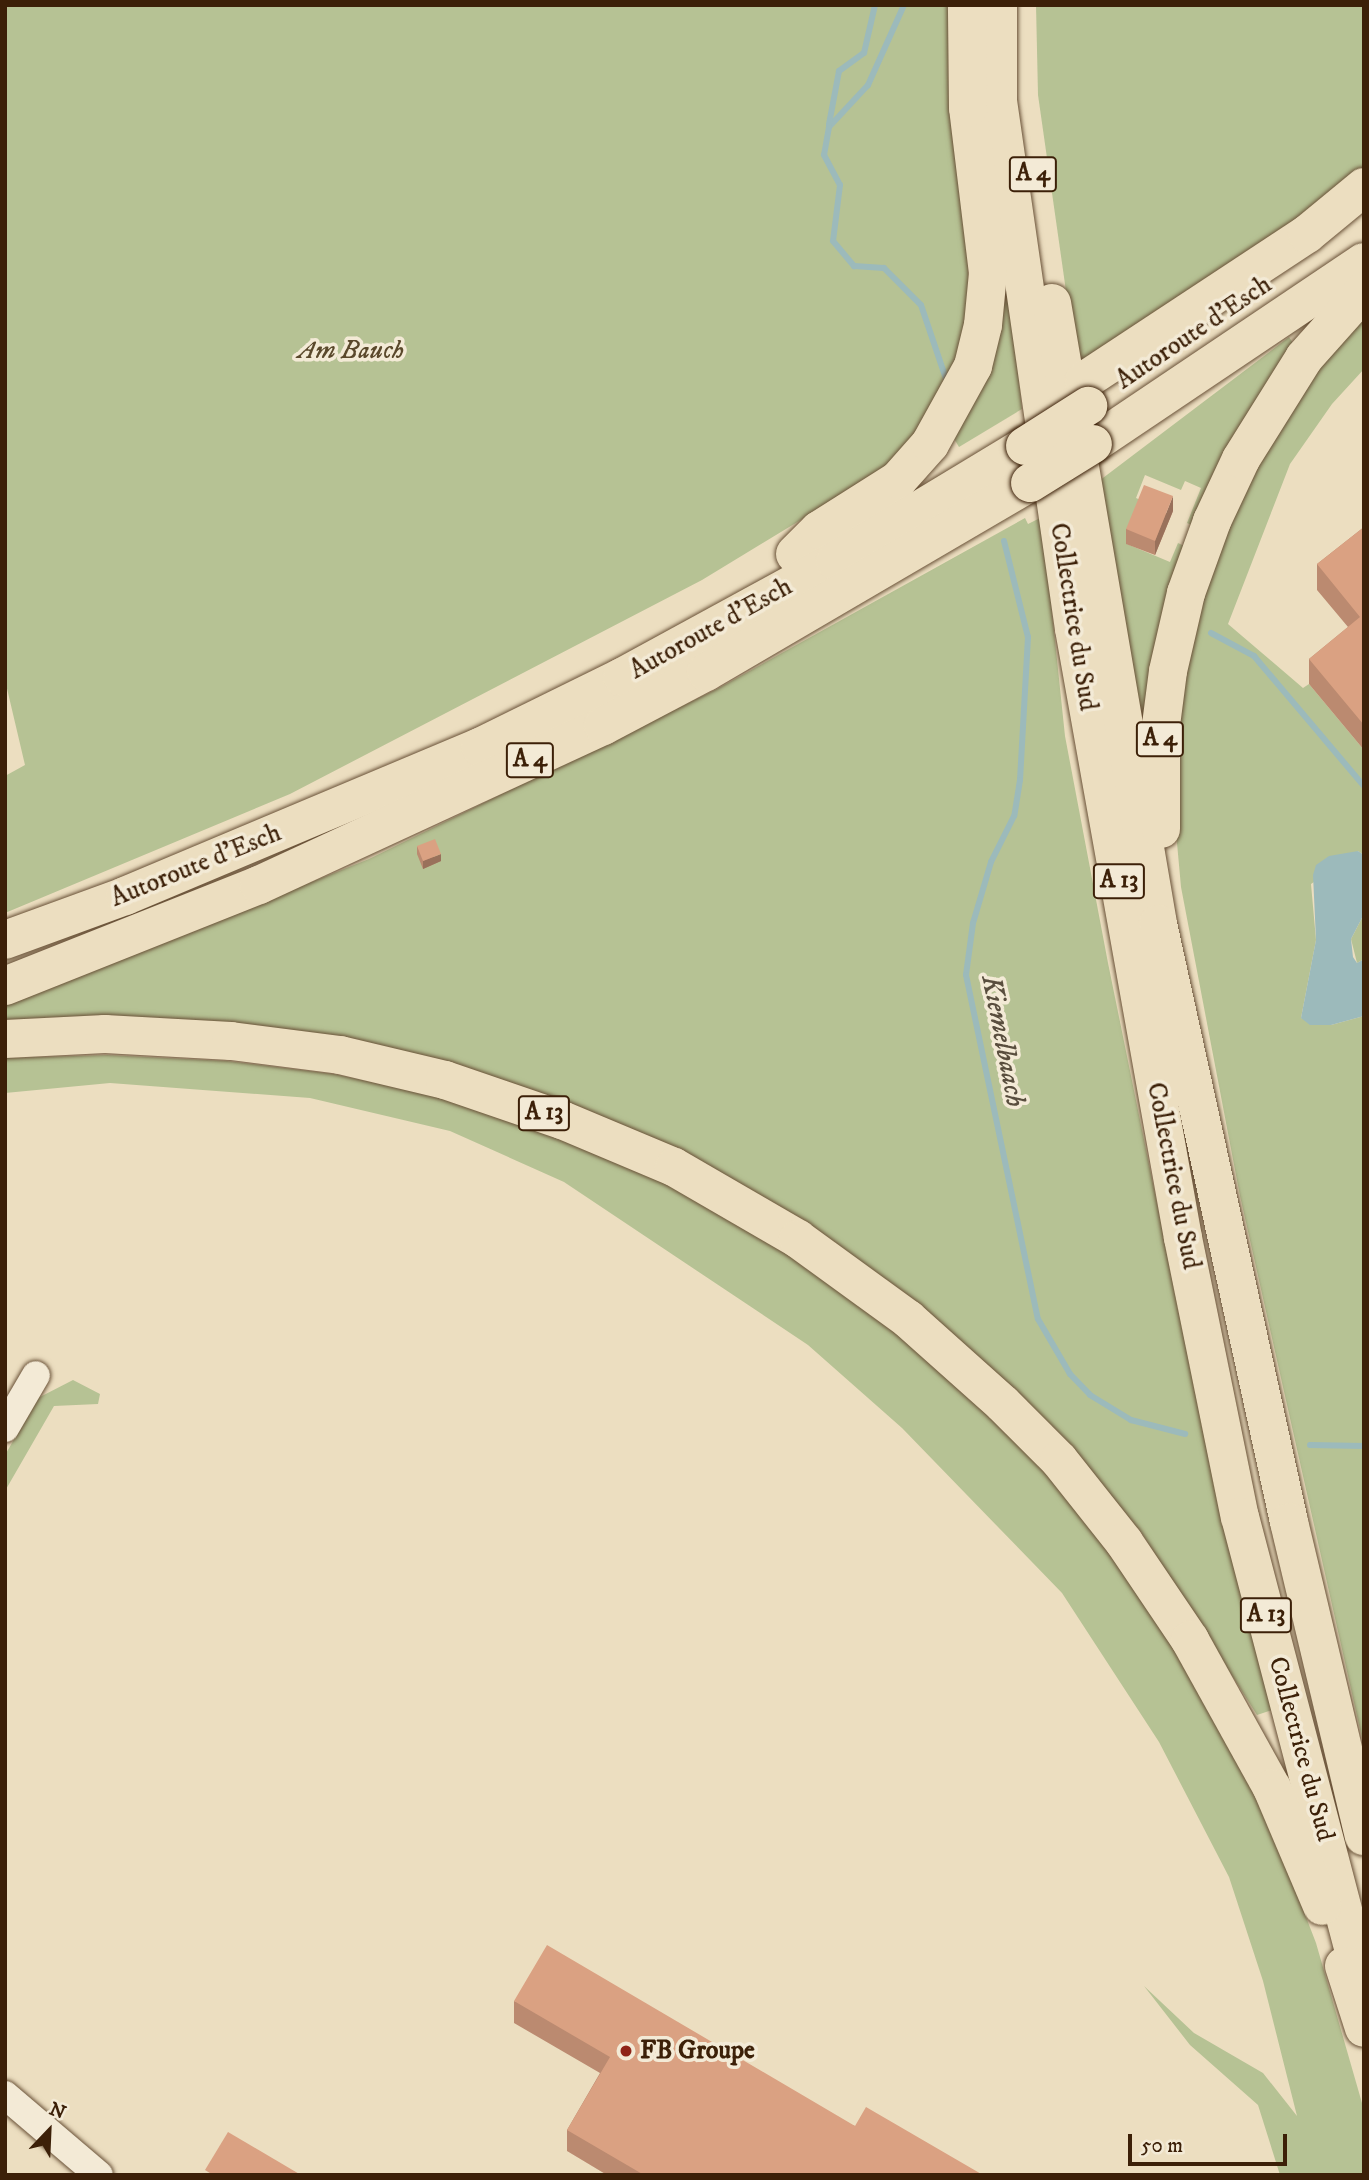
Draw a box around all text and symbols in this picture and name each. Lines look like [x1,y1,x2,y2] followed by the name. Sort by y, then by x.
[1009,154,1058,194] road number: A 4
[1110,269,1278,397] street label: Autoroute d'Esch
[298,335,404,367] park label: Am Bauch
[1043,521,1103,713] street label: Collectrice du Sud
[624,571,798,687] street label: Autoroute d'Esch
[1136,718,1184,760] road number: A 4
[505,740,554,780] road number: A 4
[106,818,286,914] street label: Autoroute d'Esch
[1093,860,1145,902] road number: A 13
[974,972,1032,1110] water label: Kiemelbaach
[1140,1080,1206,1272] street label: Collectrice du Sud
[518,1092,570,1134] road number: A 13
[1240,1595,1292,1636] road number: A 13
[1261,1653,1341,1845] street label: Collectrice du Sud
[640,2035,755,2067] place label: FB Groupe
[618,2043,634,2059] marker: FB Groupe
[14,2096,84,2166] north arrow
[46,2098,69,2125] text: N
[1131,2120,1290,2164] scale bar
[1141,2133,1183,2159] text: 50 m

